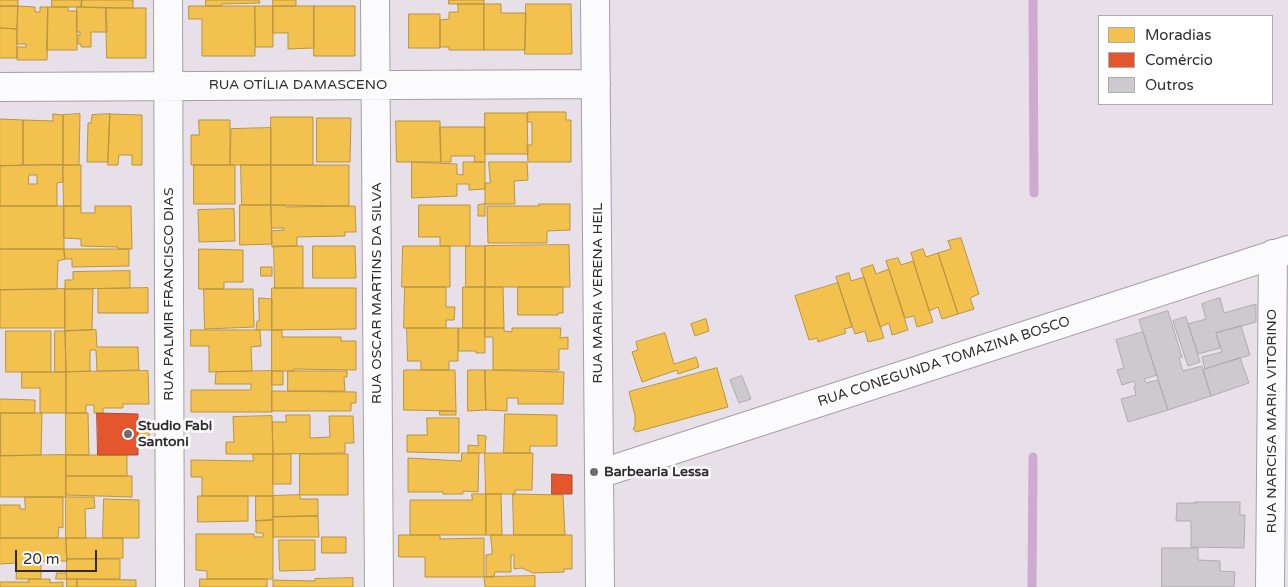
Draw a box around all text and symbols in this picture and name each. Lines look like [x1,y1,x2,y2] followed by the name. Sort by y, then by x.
[1098,15,1273,105] legend
[1145,26,1211,44] text: Moradias
[1145,51,1213,69] text: Comércio
[1145,76,1194,94] text: Outros
[209,77,387,93] street label: RUA OTÍLIA DAMASCENO
[369,182,385,404] street label: RUA OSCAR MARTINS DA SILVA
[161,187,177,401] street label: RUA PALMIR FRANCISCO DIAS
[590,203,606,383] street label: RUA MARIA VERENA HEIL
[1264,309,1280,533] street label: RUA NARCISA MARIA VITORINO
[816,313,1072,411] street label: RUA CONEGUNDA TOMAZINA BOSCO
[138,418,212,451] place label: Studio Fabi Santoni
[122,428,134,440] marker: Studio Fabi Santoni
[604,464,709,480] place label: Barbearia Lessa
[588,466,600,478] marker: Barbearia Lessa
[18,540,100,572] scale bar
[23,550,60,568] text: 20 m

